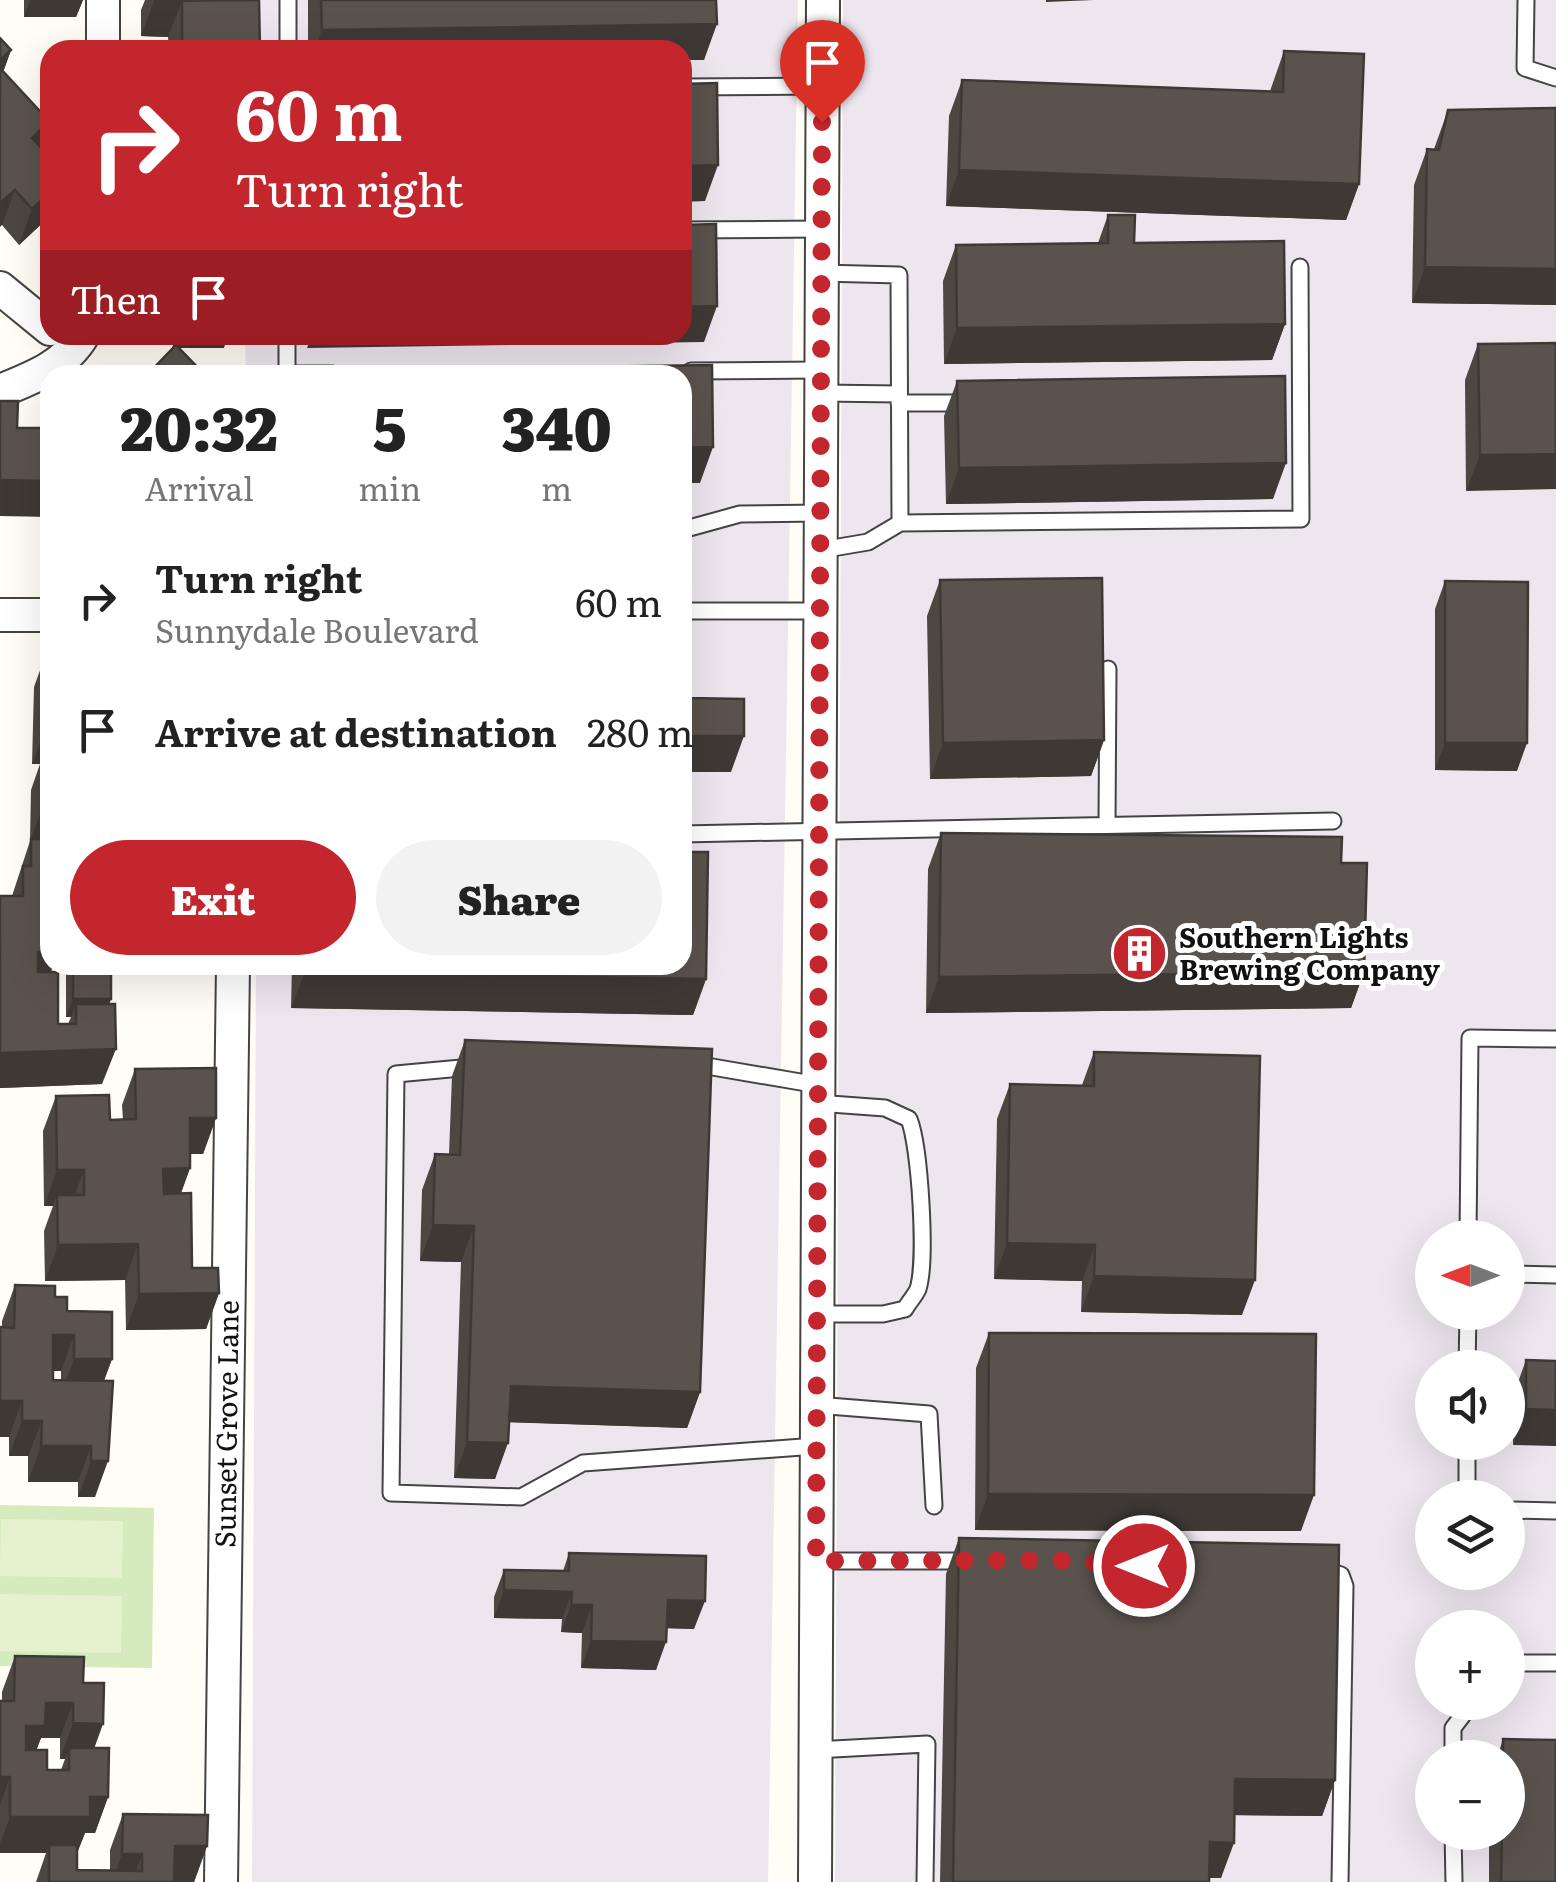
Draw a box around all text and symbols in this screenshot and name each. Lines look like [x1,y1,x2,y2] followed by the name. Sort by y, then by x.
[780,20,865,123] pin
[795,35,850,90] icon: arrive
[235,59,403,163] text: 60 m
[70,80,200,210] icon: right
[235,154,463,221] text: Turn right
[70,269,161,326] text: Then
[181,270,236,325] icon: arrive
[120,380,278,469] text: 20:32
[373,380,407,469] text: 5
[501,380,612,469] text: 340
[144,463,254,511] text: Arrival
[358,463,421,511] text: min
[541,463,572,511] text: m
[155,548,362,605] text: Turn right
[575,572,662,629] text: 60 m
[70,573,125,628] icon: right
[155,605,479,653] text: Sunnydale Boulevard
[155,702,557,759] text: Arrive at destination
[587,702,694,759] text: 280 m
[70,703,125,758] icon: arrive
[70,840,356,955] button: Exit
[376,840,662,955] button: Share
[1179,915,1441,989] place label: Southern Lights Brewing Company
[1110,924,1170,984] building icon: Southern Lights Brewing Company
[1415,1220,1525,1330] north arrow
[1415,1220,1525,1850] map controls
[202,1300,248,1548] street label: Sunset Grove Lane
[1415,1350,1525,1460] button: sound
[1415,1480,1525,1590] button: layers
[1092,1514,1196,1618] position arrow
[1415,1610,1525,1720] button: +
[1415,1740,1525,1850] button: −

